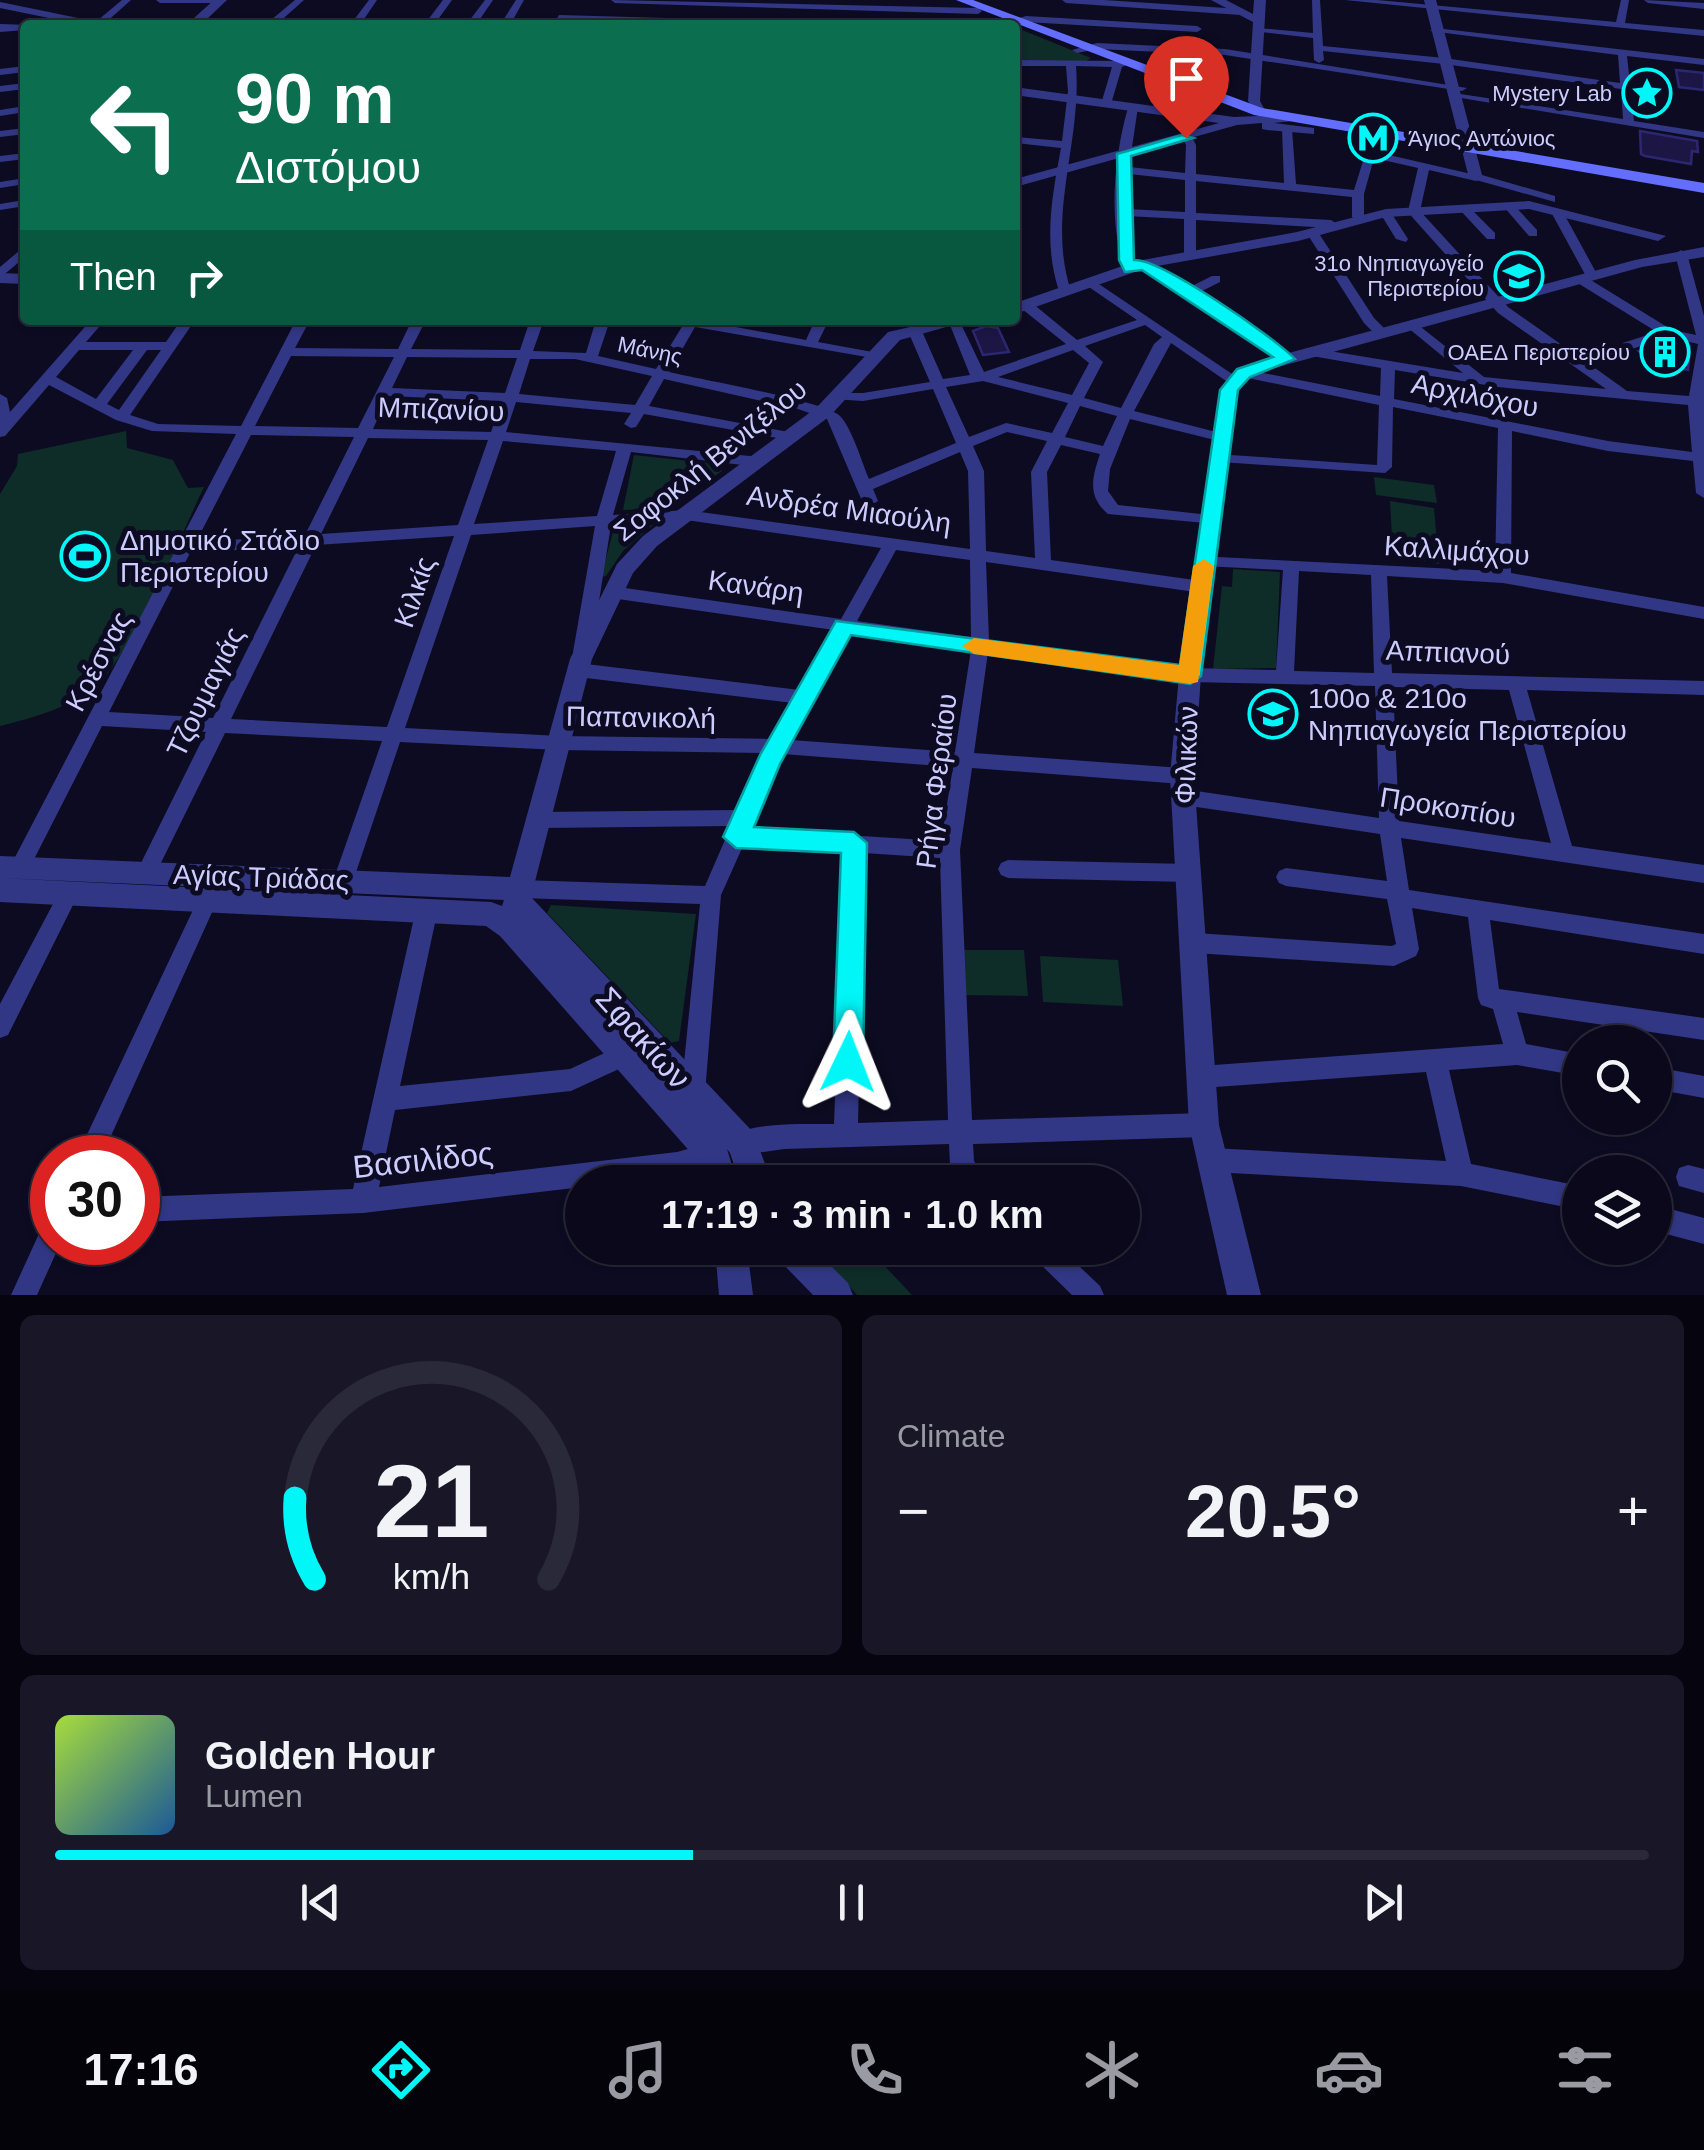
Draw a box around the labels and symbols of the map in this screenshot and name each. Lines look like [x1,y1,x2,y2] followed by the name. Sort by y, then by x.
[1144,36,1229,139] pin
[1621,67,1673,119] place icon: Mystery Lab
[1492,81,1612,106] place label: Mystery Lab
[1347,112,1399,164] metro station icon: Άγιος Αντώνιος
[1408,126,1555,151] place label: Άγιος Αντώνιος
[1493,250,1545,302] school or university icon: 31ο Νηπιαγωγείο Περιστερίου
[1314,251,1484,301] place label: 31ο Νηπιαγωγείο Περιστερίου
[1639,326,1691,378] building icon: ΟΑΕΔ Περιστερίου
[616,332,684,369] street label: Μάνης
[1448,340,1630,365] place label: ΟΑΕΔ Περιστερίου
[1409,368,1541,423] street label: Αρχιλόχου
[608,373,813,548] street label: Σοφοκλή Βενιζέλου
[377,392,505,427] street label: Μπιζανίου
[745,480,953,539] street label: Ανδρέα Μιαούλη
[120,525,320,588] place label: Δημοτικό Στάδιο Περιστερίου
[59,530,111,582] sports icon: Δημοτικό Στάδιο Περιστερίου
[1383,530,1531,571] street label: Καλλιμάχου
[388,553,441,632] street label: Κιλκίς
[706,564,806,609] street label: Κανάρη
[59,606,137,716] street label: Κρέσνας
[161,622,250,762] street label: Τζουμαγιάς
[1385,635,1511,670] street label: Αππιανού
[1308,683,1627,746] place label: 100ο & 210ο Νηπιαγωγεία Περιστερίου
[1247,688,1299,740] school or university icon: 100ο & 210ο Νηπιαγωγεία Περιστερίου
[910,692,963,870] street label: Ρήγα Φεραίου
[566,701,716,734] street label: Παπανικολή
[1169,705,1204,805] street label: Φιλικών
[1378,781,1518,834] street label: Προκοπίου
[172,859,350,896] street label: Αγίας Τριάδας
[588,980,698,1096] street label: Σφακίων
[796,1010,900,1114] position arrow
[30,1135,160,1265] speed limit sign: 30
[351,1135,495,1185] street label: Βασιλίδος

